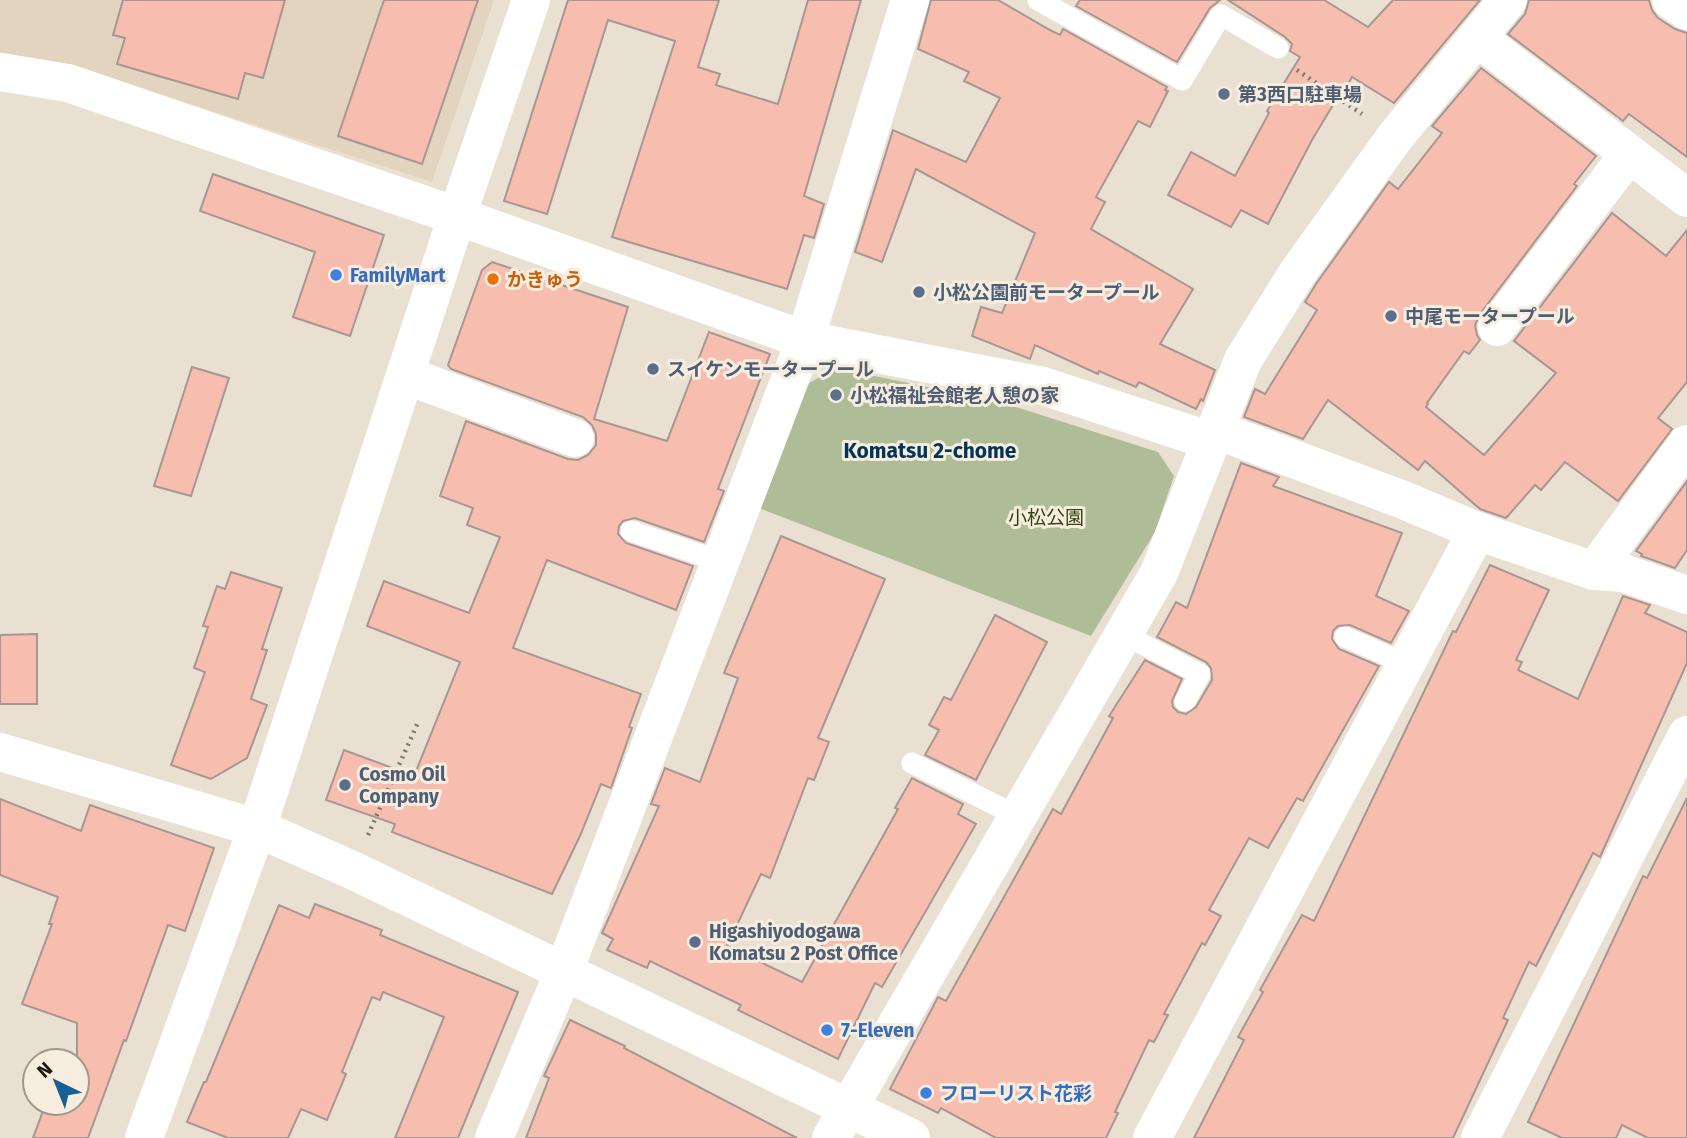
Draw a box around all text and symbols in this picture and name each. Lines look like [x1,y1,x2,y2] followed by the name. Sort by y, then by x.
[1238,83,1362,106] place label: 第3西口駐車場
[1216,86,1232,102] marker: 第3西口駐車場
[350,264,446,287] place label: FamilyMart
[328,267,344,283] marker: FamilyMart
[507,268,583,291] place label: かきゅう
[485,271,501,287] marker: かきゅう
[933,281,1160,304] place label: 小松公園前モータープール
[911,284,927,300] marker: 小松公園前モータープール
[1405,305,1575,328] place label: 中尾モータープール
[1383,308,1399,324] marker: 中尾モータープール
[667,358,874,381] place label: スイケンモータープール
[645,361,661,377] marker: スイケンモータープール
[850,384,1059,407] place label: 小松福祉会館老人憩の家
[828,387,844,403] marker: 小松福祉会館老人憩の家
[844,438,1017,464] district label: Komatsu 2-chome
[1008,506,1084,529] park label: 小松公園
[359,763,446,808] place label: Cosmo Oil Company
[337,777,353,793] marker: Cosmo Oil Company
[709,920,898,965] place label: Higashiyodogawa Komatsu 2 Post Office
[687,934,703,950] marker: Higashiyodogawa Komatsu 2 Post Office
[841,1019,914,1042] place label: 7-Eleven
[819,1022,835,1038] marker: 7-Eleven
[21,1047,91,1117] north arrow
[32,1057,57,1083] text: N
[940,1082,1092,1105] place label: フローリスト花彩
[918,1085,934,1101] marker: フローリスト花彩

